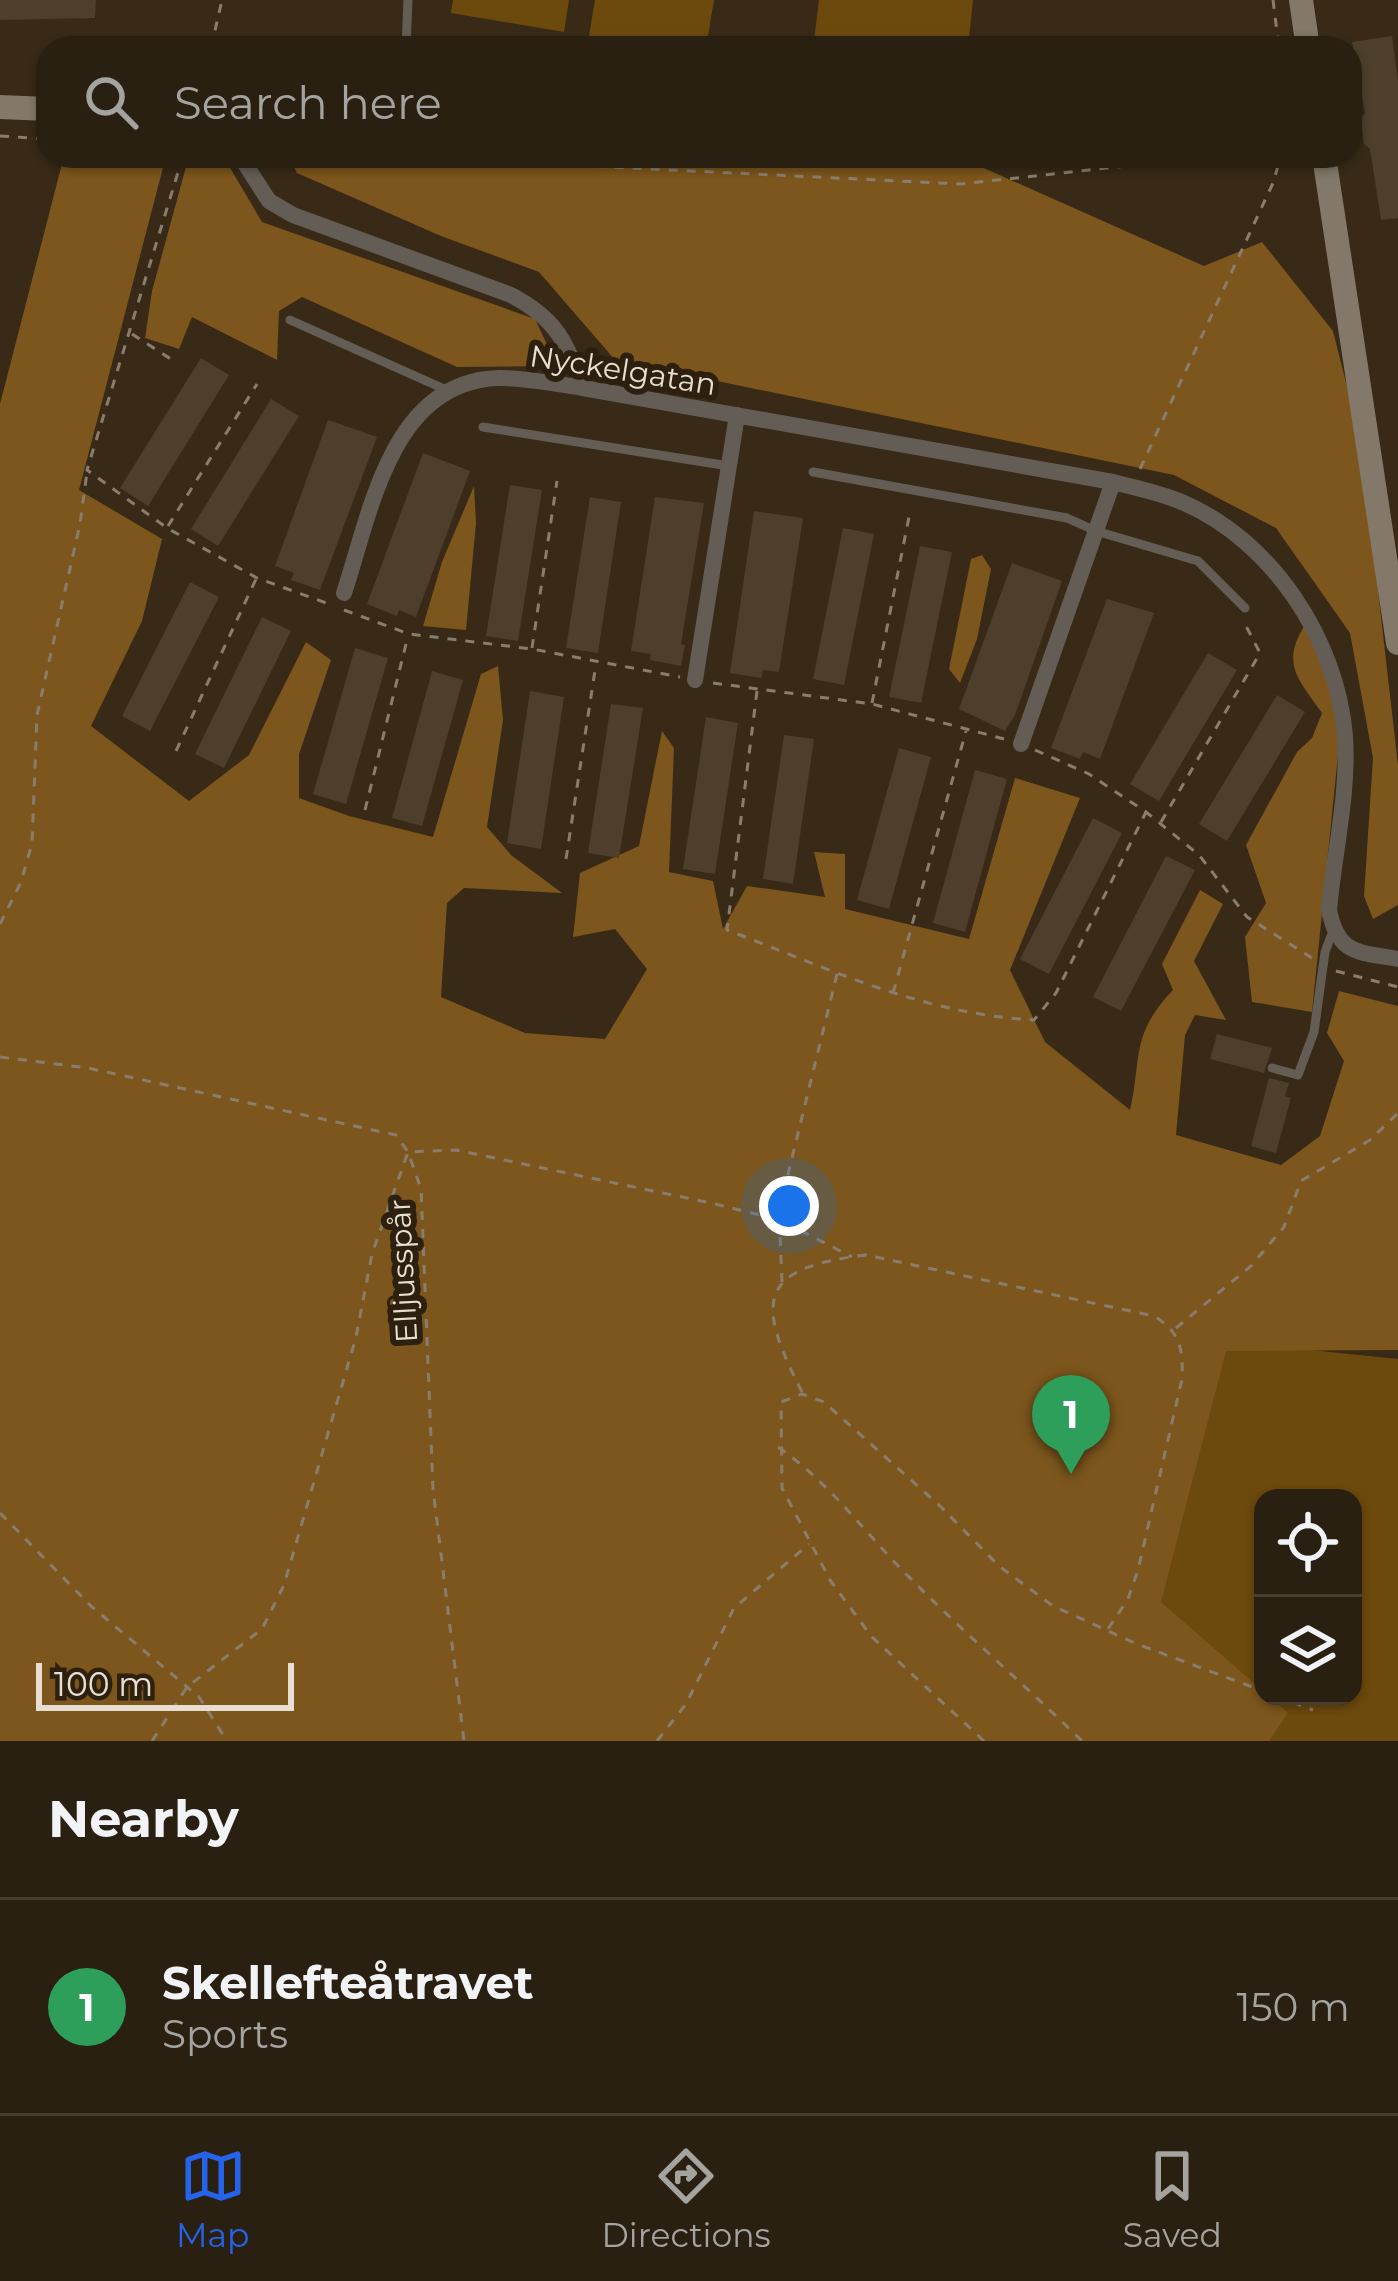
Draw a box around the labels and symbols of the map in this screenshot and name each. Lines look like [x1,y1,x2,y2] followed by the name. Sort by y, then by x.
[527,337,719,403] street label: Nyckelgatan
[759,1176,819,1236] your location
[381,1198,425,1344] street label: Elljusspår
[1032,1375,1110,1474] pin: 1
[36,1657,294,1710] scale bar

